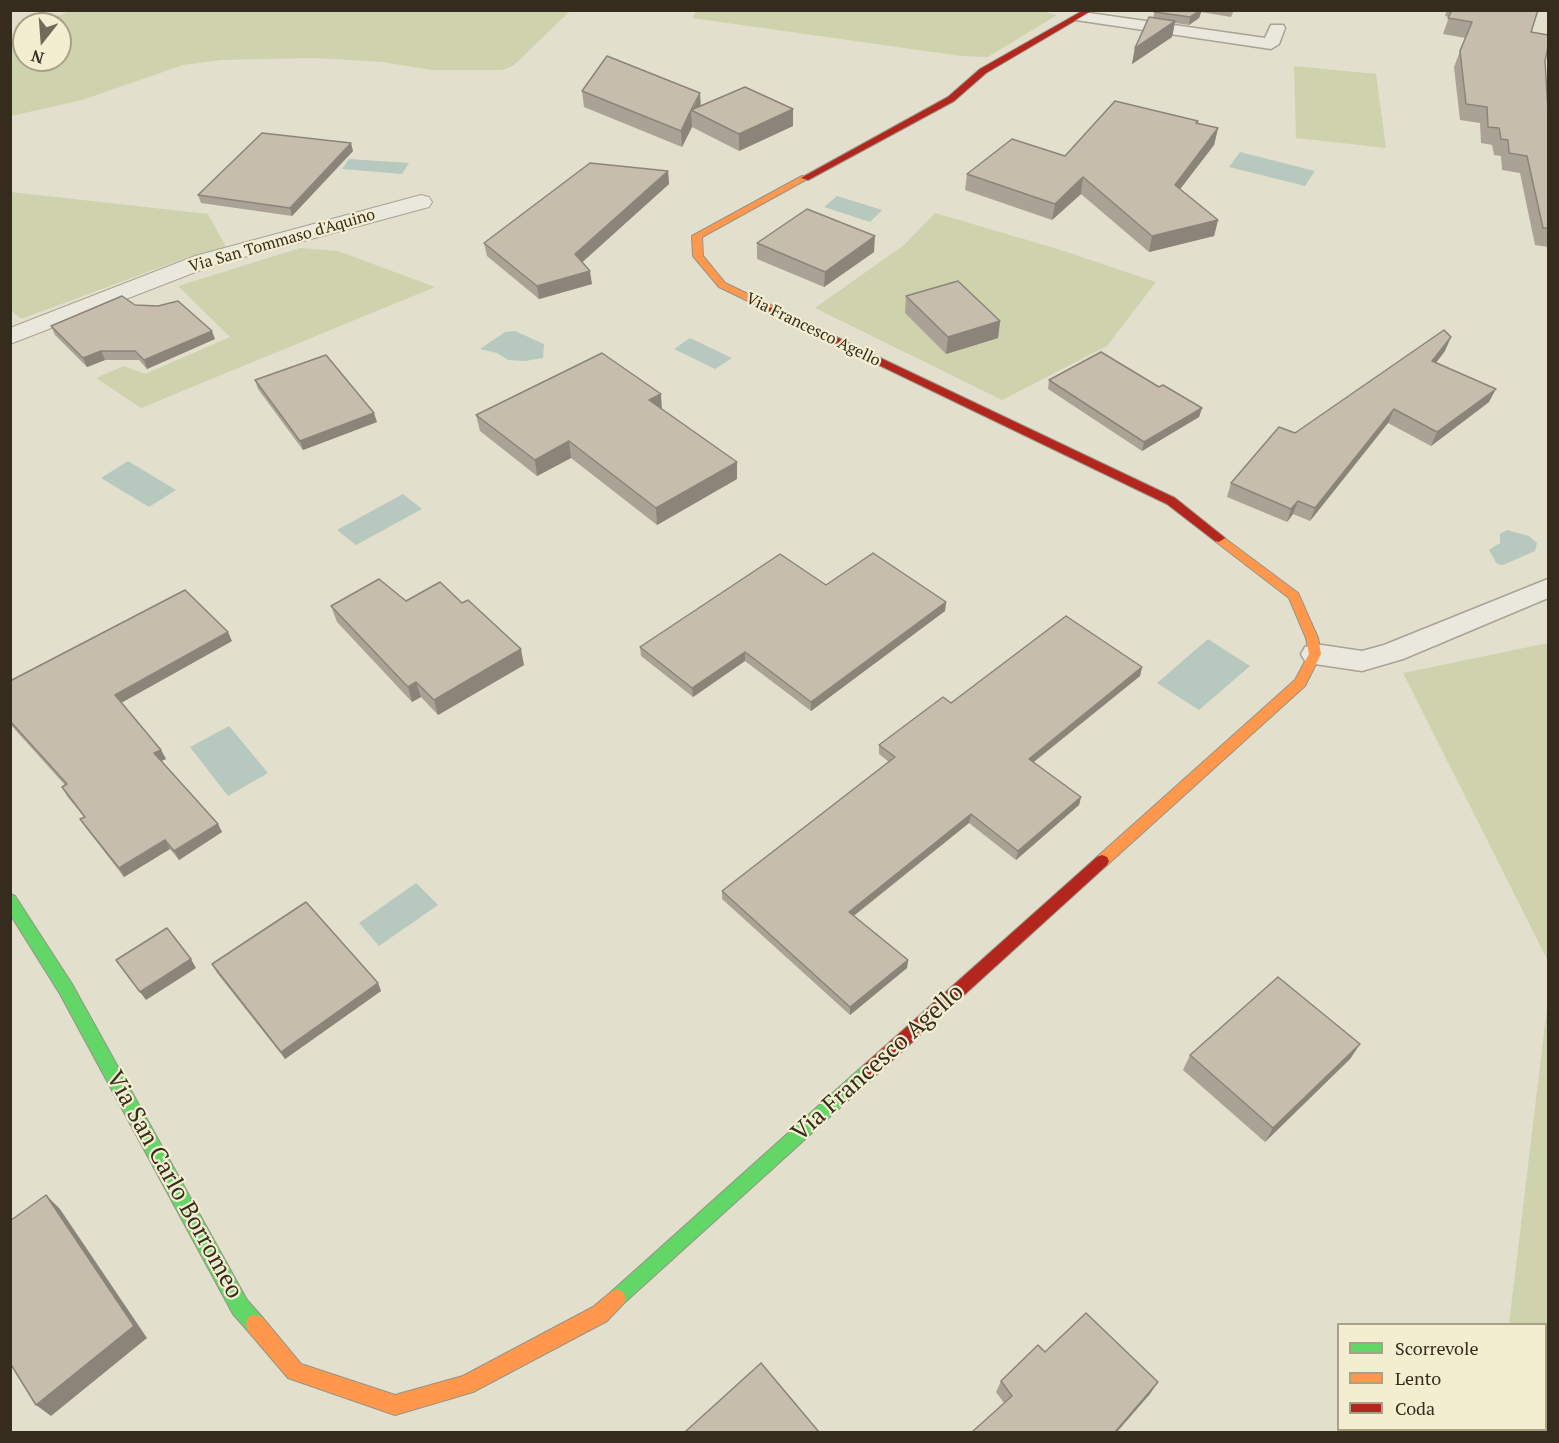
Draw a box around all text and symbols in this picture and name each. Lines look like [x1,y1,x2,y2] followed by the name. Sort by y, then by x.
[12,12,72,72] north arrow
[28,45,46,70] text: N
[187,205,377,277] street label: Via San Tommaso d'Aquino
[743,289,883,371] street label: Via Francesco Agello
[786,978,970,1148] street label: Via Francesco Agello
[99,1066,249,1304] street label: Via San Carlo Borromeo
[1337,1323,1547,1431] legend
[1395,1336,1478,1360] text: Scorrevole
[1395,1366,1441,1390] text: Lento
[1395,1396,1435,1420] text: Coda

